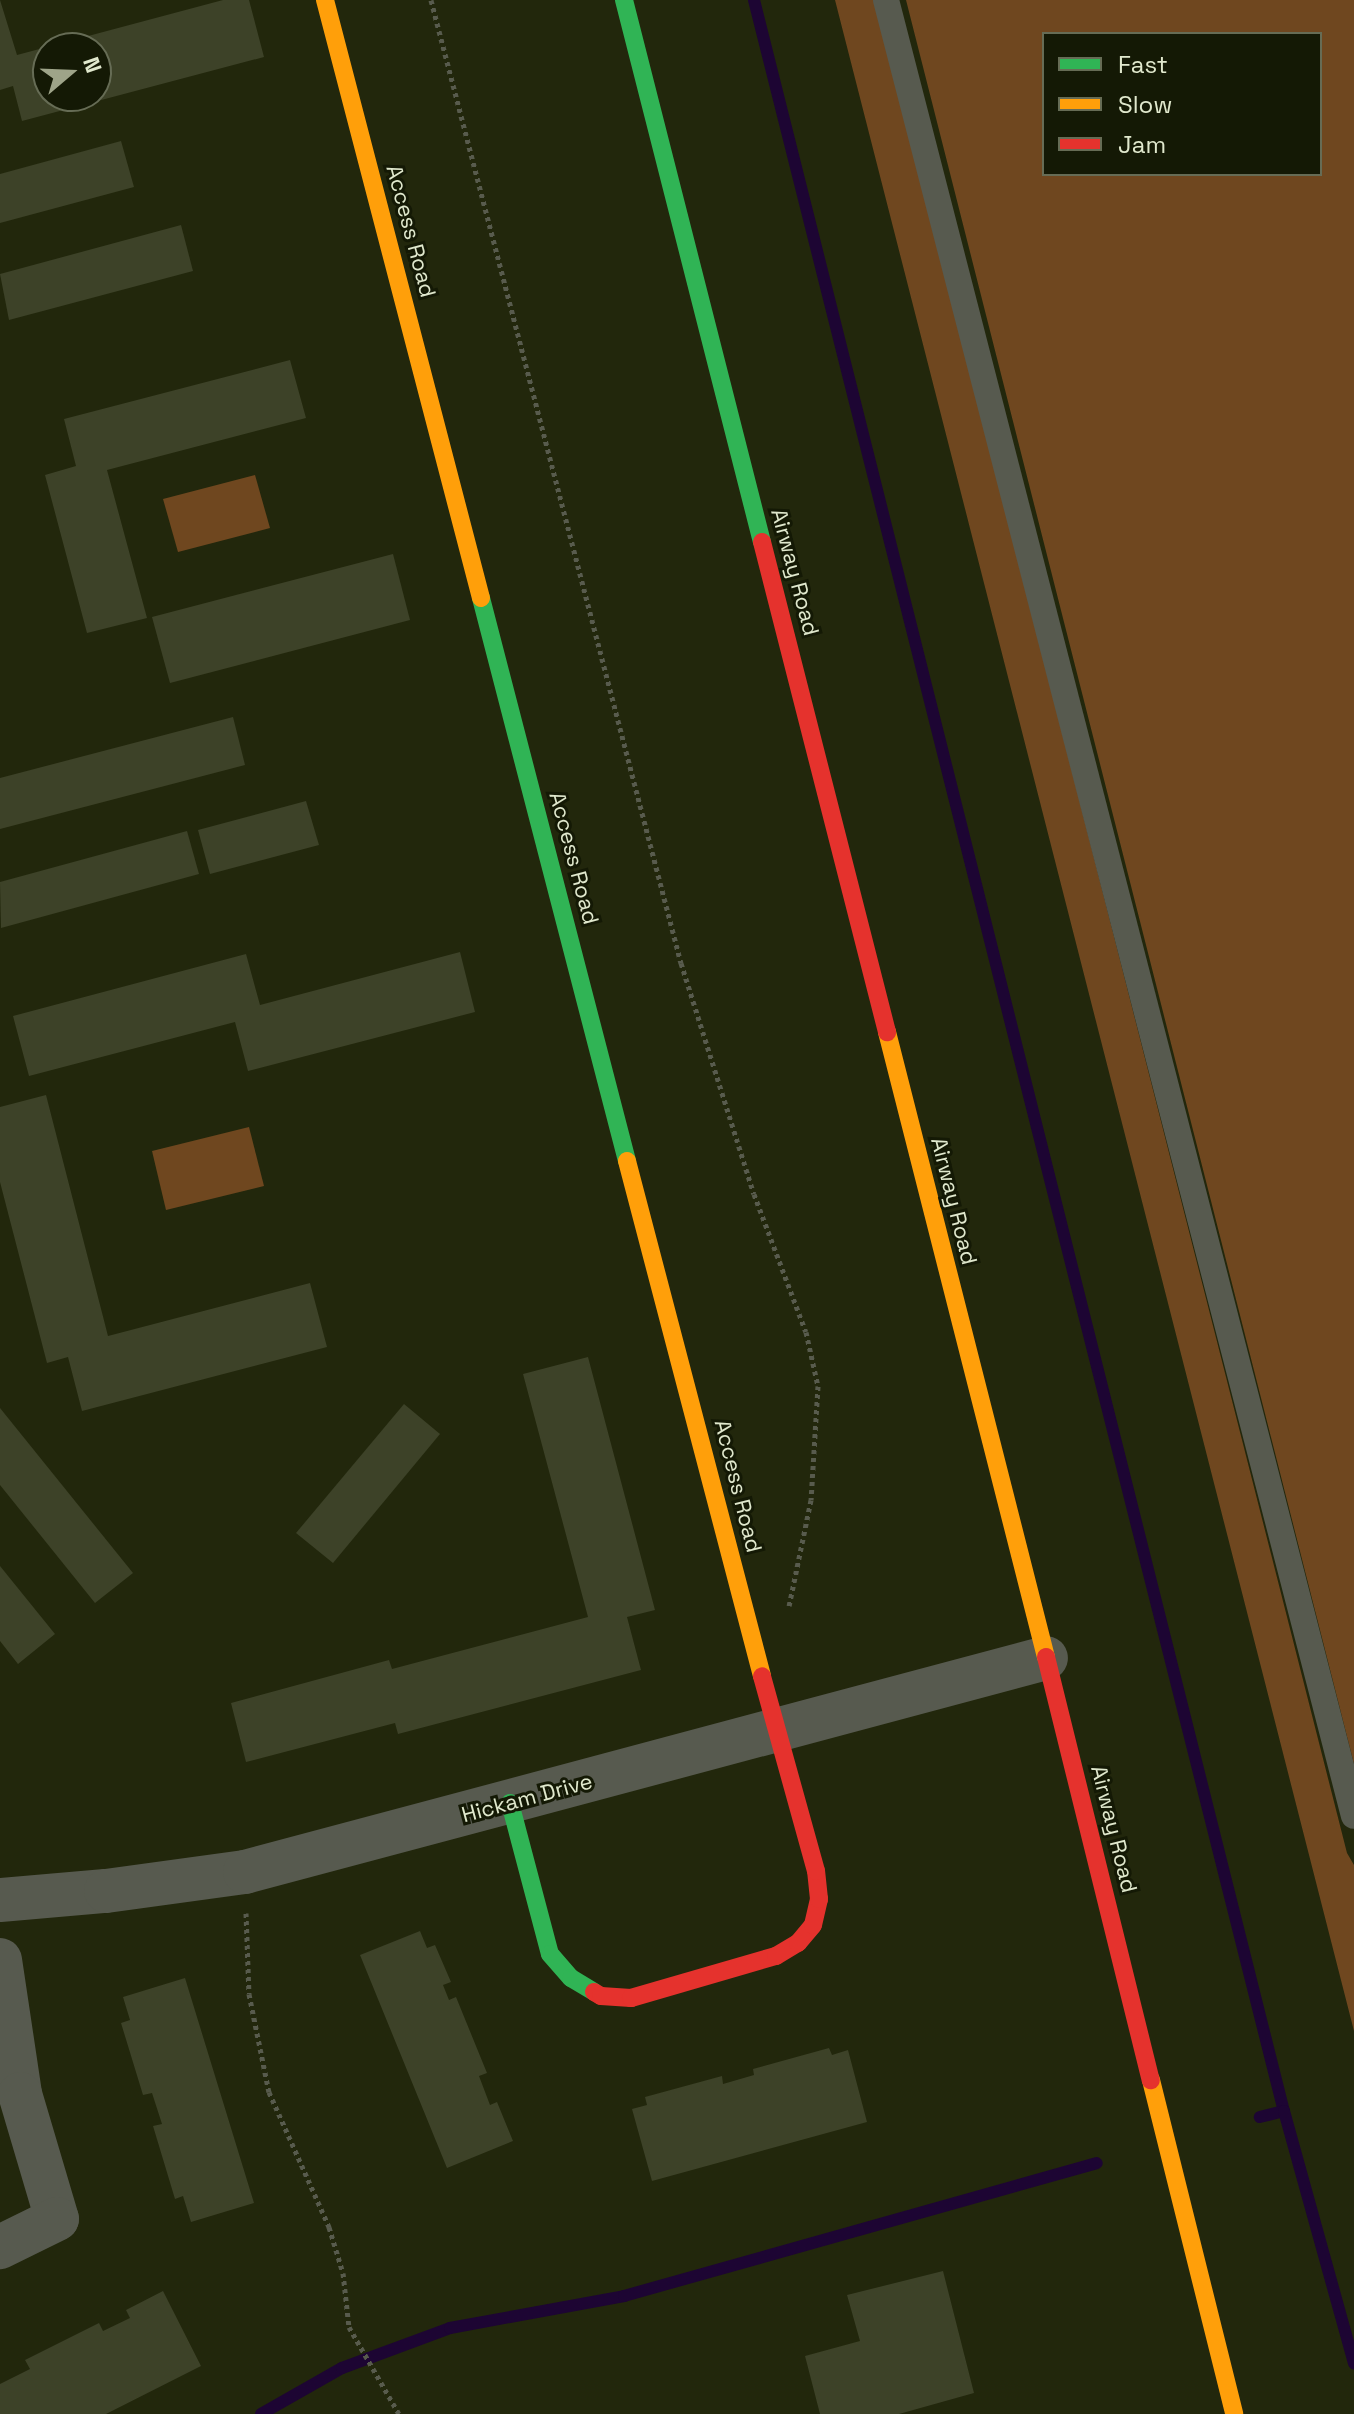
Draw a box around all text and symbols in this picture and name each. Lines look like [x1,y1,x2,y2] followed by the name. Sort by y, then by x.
[32,32,112,112] north arrow
[1042,32,1322,176] legend
[1118,49,1168,80] text: Fast
[77,53,108,76] text: N
[1118,89,1172,120] text: Slow
[1118,129,1166,160] text: Jam
[381,162,441,300] street label: Access Road
[765,506,825,638] street label: Airway Road
[544,789,604,927] street label: Access Road
[925,1135,983,1267] street label: Airway Road
[709,1417,767,1555] street label: Access Road
[1085,1763,1143,1895] street label: Airway Road
[459,1768,595,1828] street label: Hickam Drive

